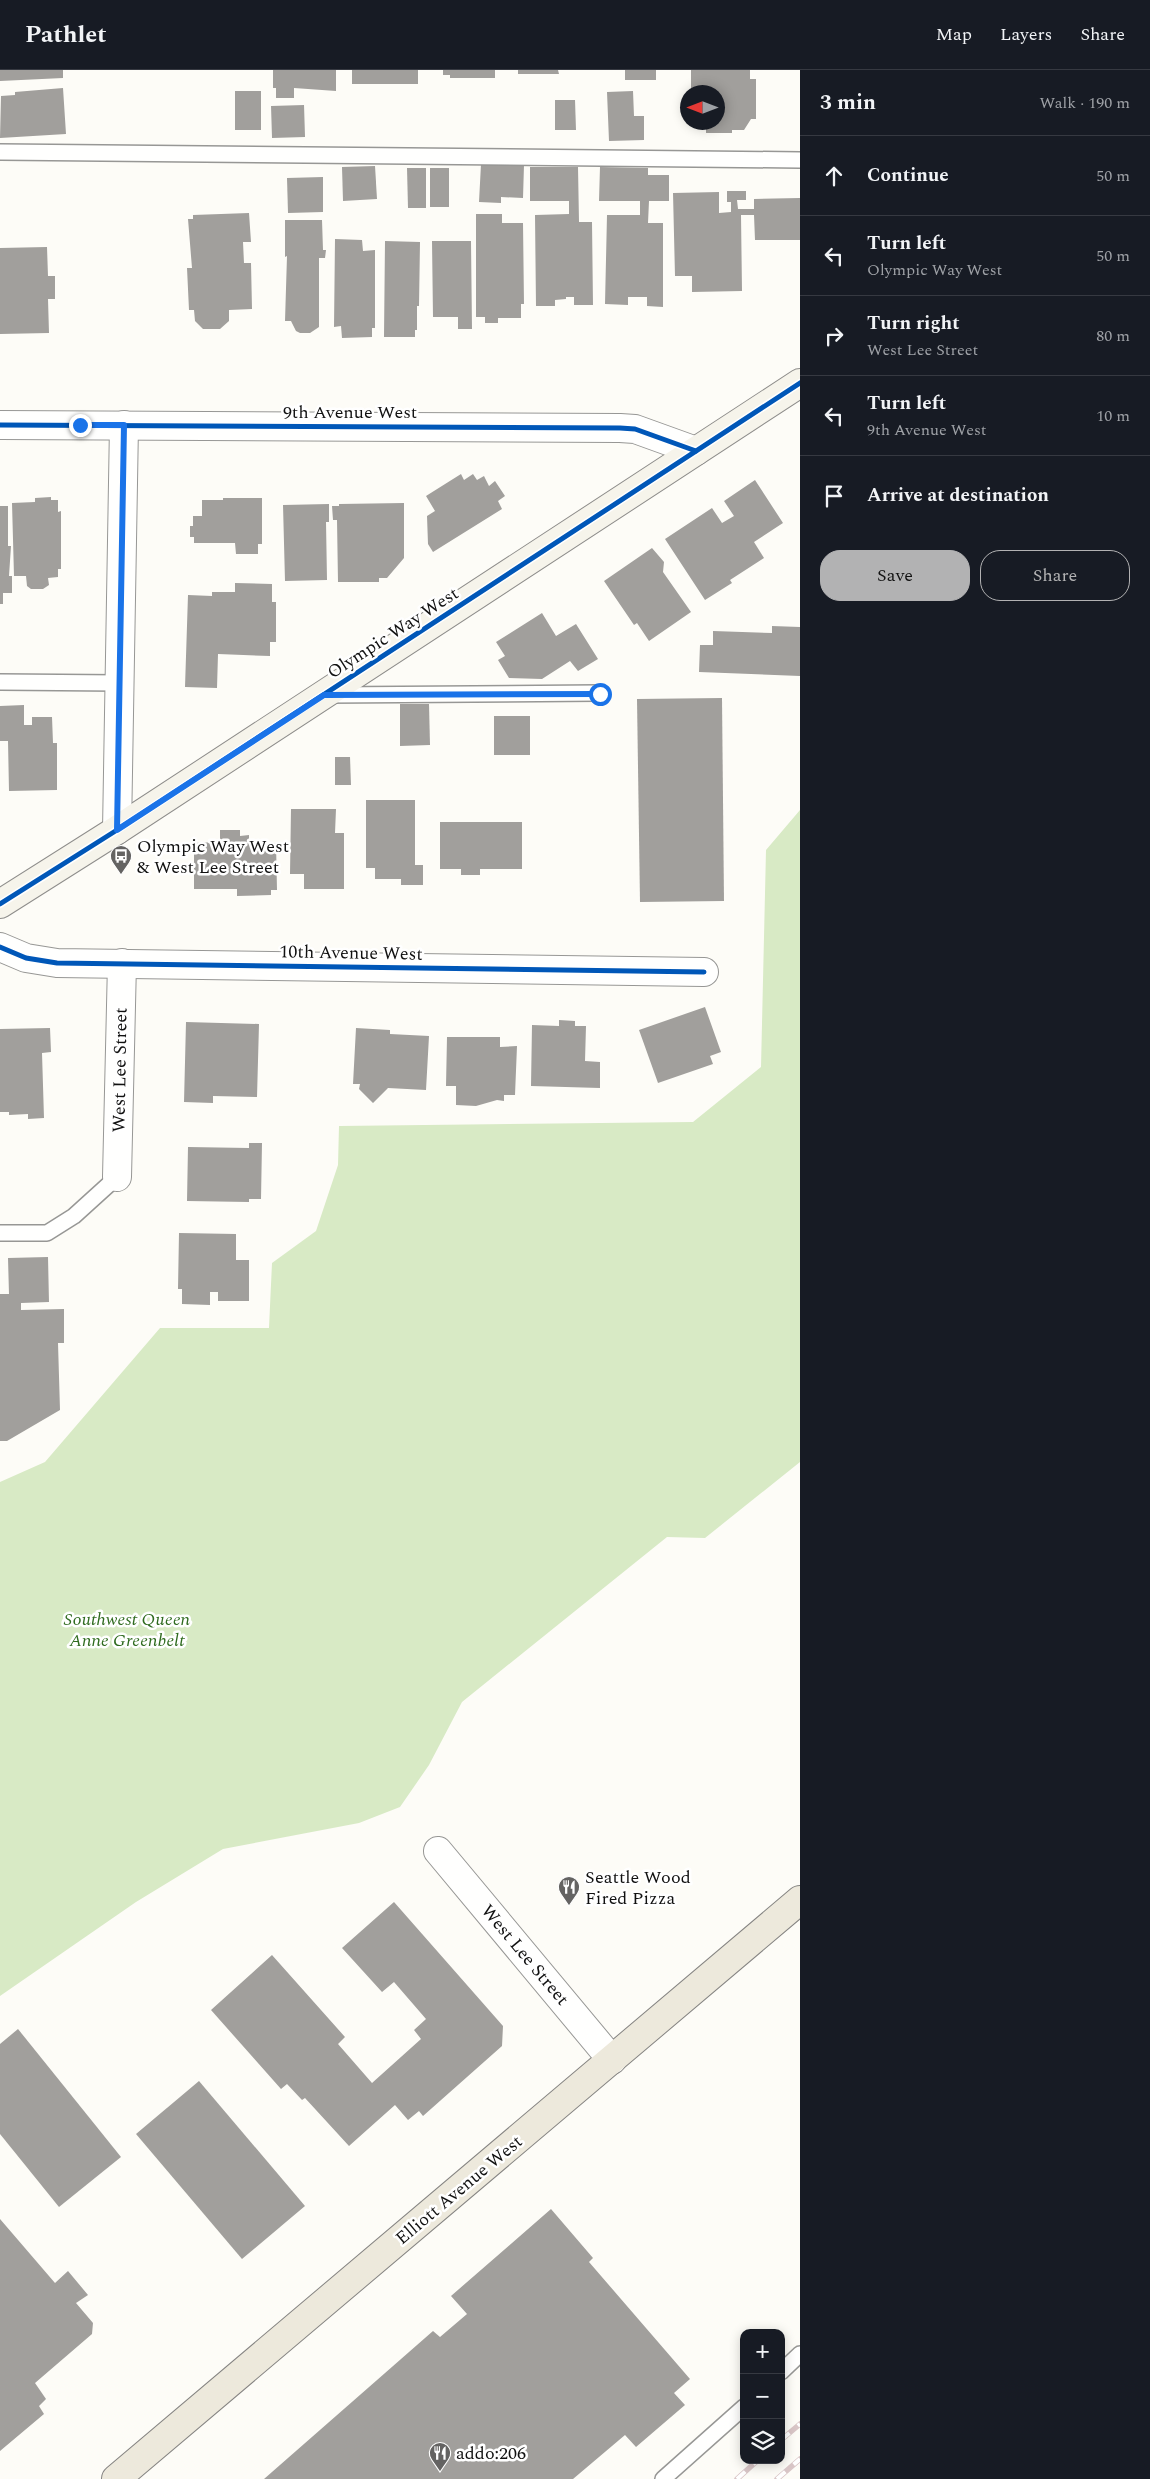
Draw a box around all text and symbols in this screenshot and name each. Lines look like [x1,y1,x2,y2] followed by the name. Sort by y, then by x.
[25,17,107,53] text: Pathlet
[936,21,972,48] text: Map
[1000,21,1052,48] text: Layers
[1080,21,1125,48] text: Share
[680,85,725,130] north arrow
[820,87,876,119] text: 3 min
[1039,91,1130,115] text: Walk · 190 m
[867,161,949,190] text: Continue
[820,162,848,190] icon: ahead
[1096,164,1130,188] text: 50 m
[867,229,946,258] text: Turn left
[820,242,848,270] icon: left
[1096,244,1130,268] text: 50 m
[867,258,1002,282] text: Olympic Way West
[867,309,960,338] text: Turn right
[820,322,848,350] icon: right
[1096,324,1130,348] text: 80 m
[867,338,978,362] text: West Lee Street
[867,389,946,418] text: Turn left
[283,399,417,426] street label: 9th Avenue West
[820,402,848,430] icon: left
[1096,404,1130,428] text: 10 m
[69,414,92,437] route end
[867,418,986,442] text: 9th Avenue West
[867,481,1049,510] text: Arrive at destination
[820,482,848,510] icon: arrive
[820,550,970,601] button: Save
[980,550,1130,601] button: Share
[322,580,464,686] street label: Olympic Way West
[589,683,612,706] route start
[137,833,289,881] place label: Olympic Way West & West Lee Street
[109,844,133,875] bus stop icon: Olympic Way West & West Lee Street
[279,938,423,968] street label: 10th Avenue West
[105,1007,135,1133] street label: West Lee Street
[64,1606,191,1654] park label: Southwest Queen Anne Greenbelt
[585,1864,691,1912] place label: Seattle Wood Fired Pizza
[557,1875,581,1906] restaurant icon: Seattle Wood Fired Pizza
[474,1898,576,2012] street label: West Lee Street
[389,2129,529,2251] street label: Elliott Avenue West
[740,2329,785,2464] map controls
[740,2329,785,2374] button: +
[740,2374,785,2419] button: −
[740,2419,785,2464] button: layers
[456,2440,526,2467] place label: addo:206
[428,2441,452,2472] restaurant icon: addo:206

